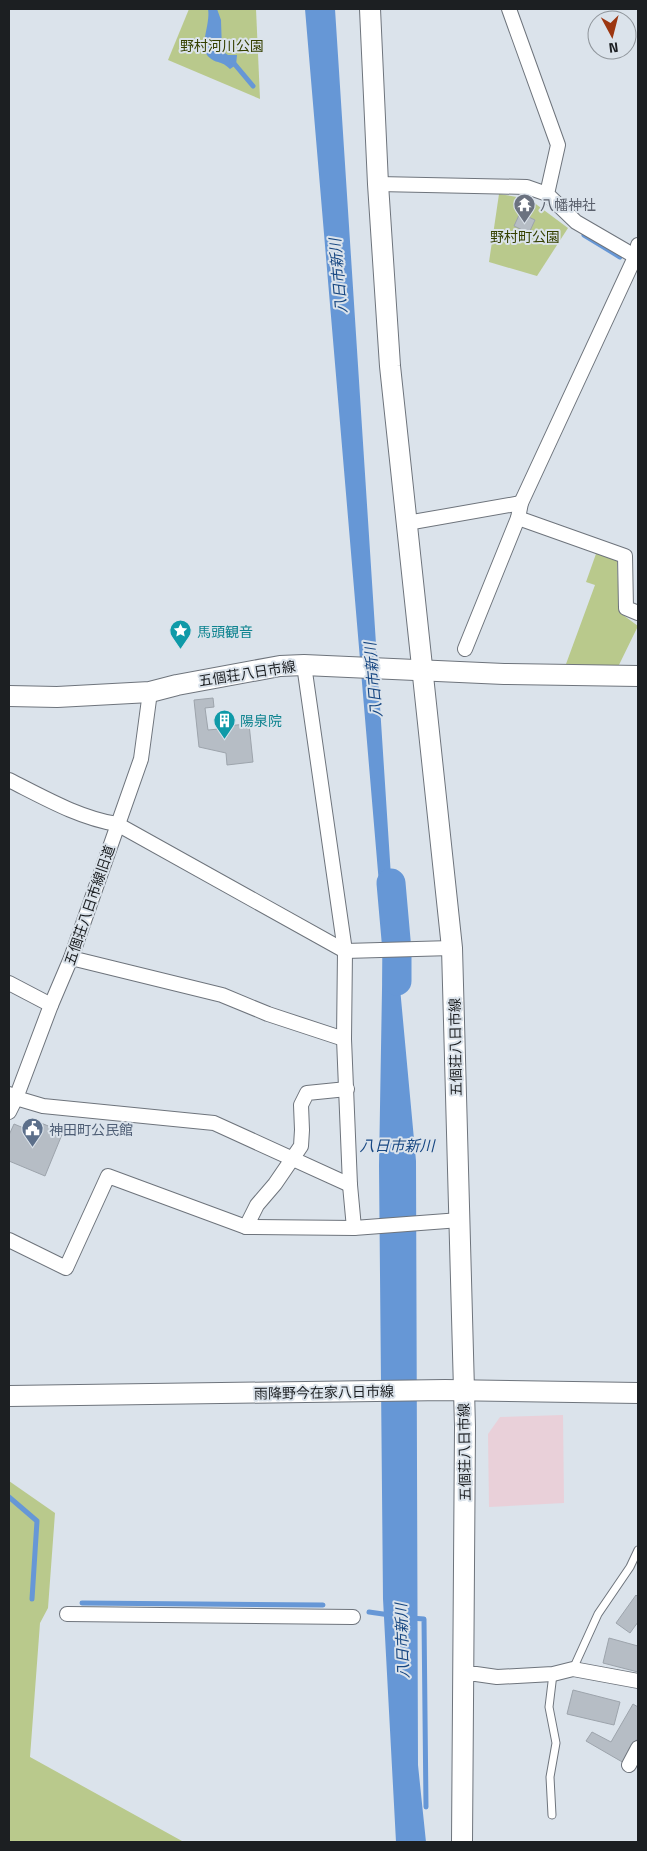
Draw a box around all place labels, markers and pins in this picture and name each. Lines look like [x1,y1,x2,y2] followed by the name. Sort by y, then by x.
[512,192,536,223] temple icon: 八幡神社
[540,194,596,215] place label: 八幡神社
[169,619,193,650] place icon: 馬頭観音
[197,621,253,642] place label: 馬頭観音
[212,708,236,739] building icon: 陽泉院
[240,710,282,731] place label: 陽泉院
[21,1117,45,1148] public building icon: 神田町公民館
[49,1119,133,1140] place label: 神田町公民館

